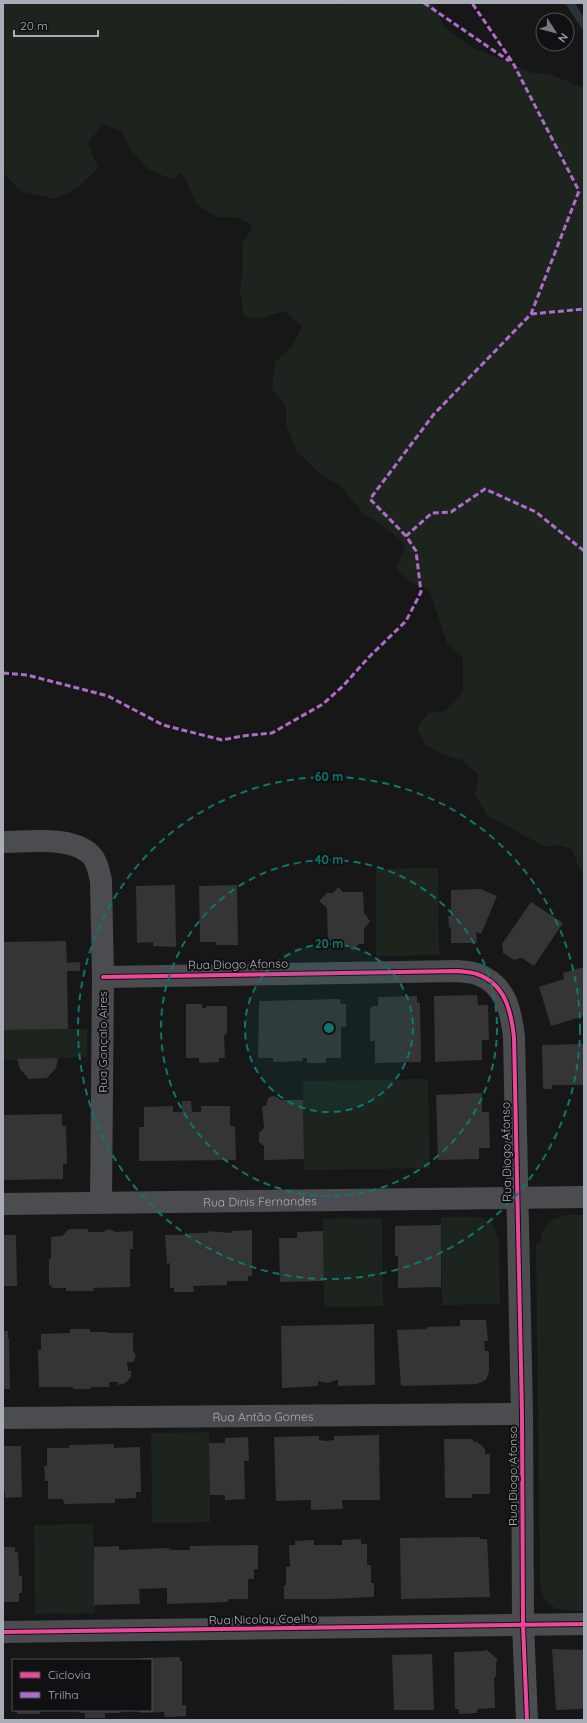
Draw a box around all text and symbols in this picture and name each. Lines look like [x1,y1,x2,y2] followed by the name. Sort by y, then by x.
[14,12,98,38] scale bar
[535,12,575,52] north arrow
[20,18,48,33] text: 20 m
[555,30,571,45] text: N
[315,769,343,784] text: 60 m
[315,852,343,867] text: 40 m
[315,936,343,951] text: 20 m
[188,956,288,972] street label: Rua Diogo Afonso
[95,991,110,1093] street label: Rua Gonçalo Aires
[322,1021,336,1035] centre of rings
[498,1102,514,1202] street label: Rua Diogo Afonso
[203,1193,317,1209] street label: Rua Dinis Fernandes
[212,1408,314,1424] street label: Rua Antão Gomes
[505,1426,520,1526] street label: Rua Diogo Afonso
[208,1611,318,1627] street label: Rua Nicolau Coelho
[12,1659,152,1711] legend
[48,1667,91,1682] text: Ciclovia
[48,1687,79,1702] text: Trilha

